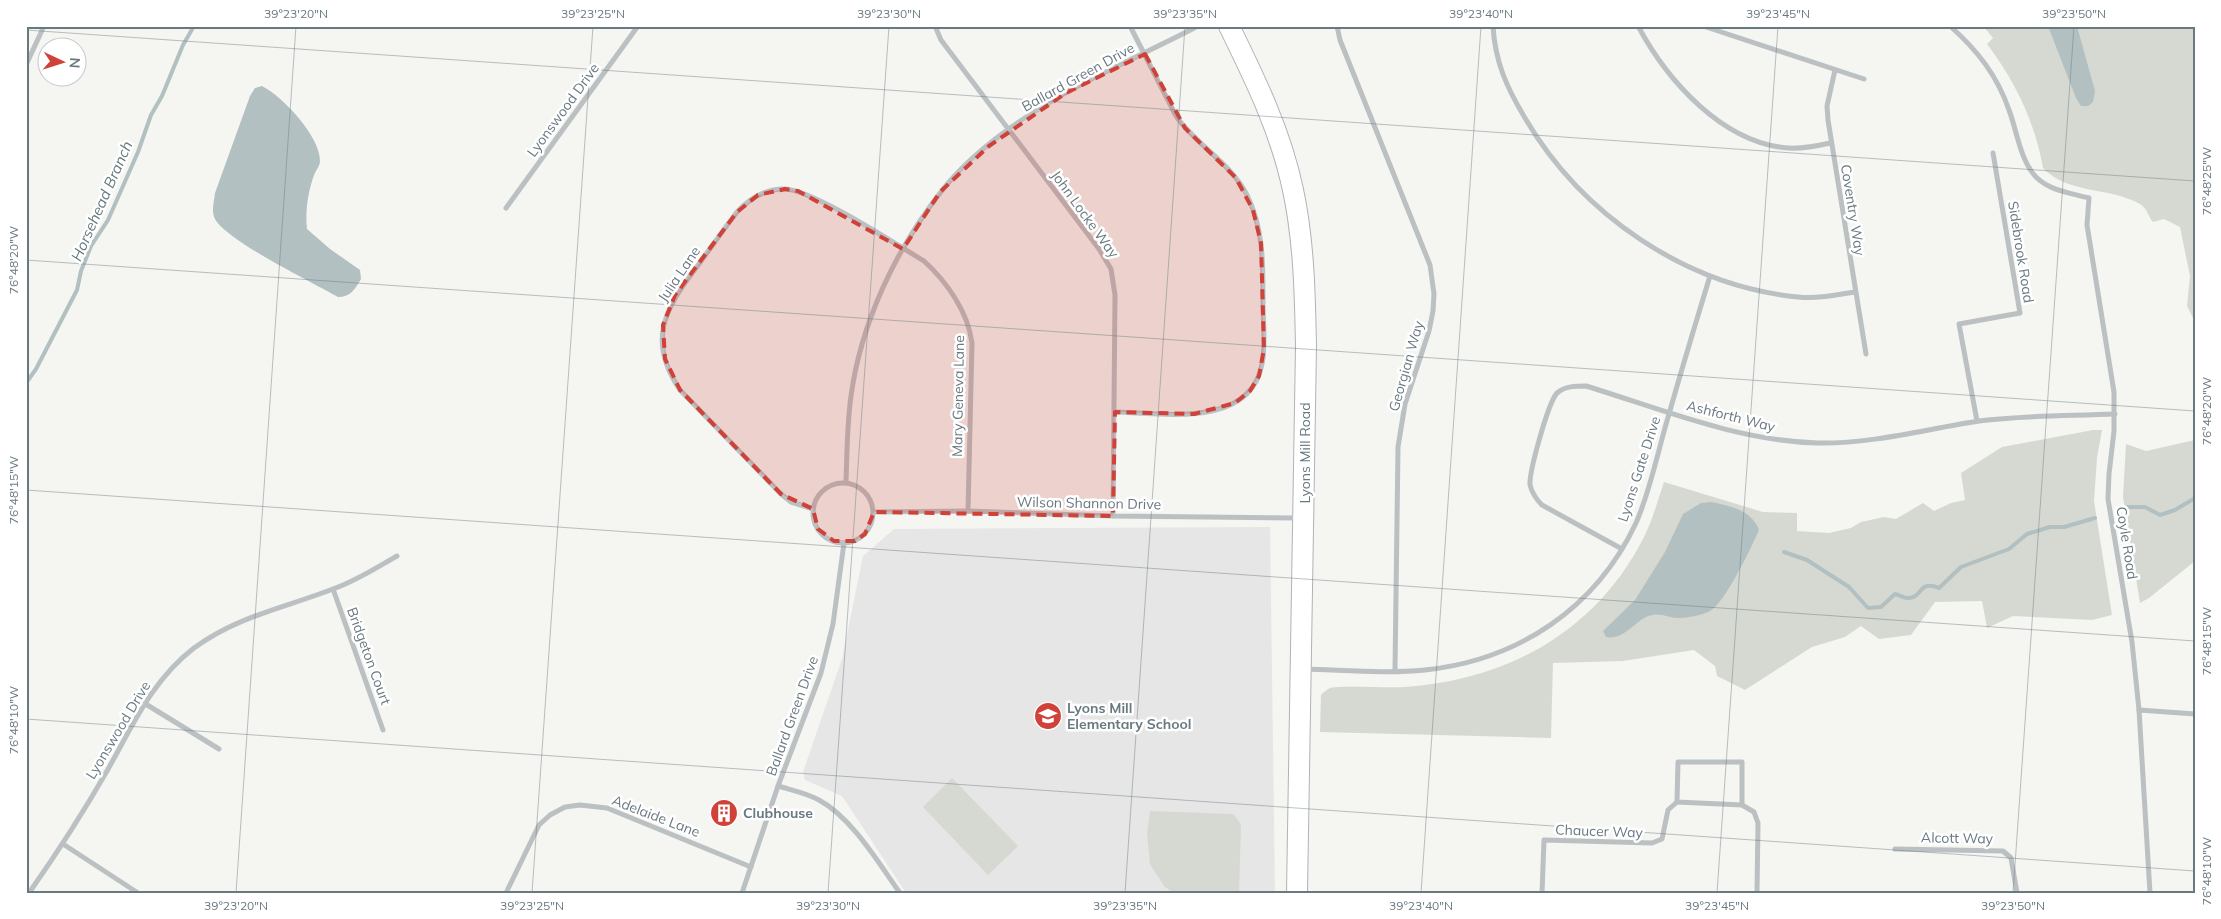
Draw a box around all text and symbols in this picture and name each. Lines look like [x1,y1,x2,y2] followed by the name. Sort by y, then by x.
[264,6,328,21] text: 39°23'20"N
[561,6,625,21] text: 39°23'25"N
[857,6,921,21] text: 39°23'30"N
[1153,6,1217,21] text: 39°23'35"N
[1449,6,1513,21] text: 39°23'40"N
[1746,6,1810,21] text: 39°23'45"N
[2042,6,2106,21] text: 39°23'50"N
[38,38,88,88] north arrow
[1018,39,1138,115] street label: Ballard Green Drive
[66,57,84,69] text: N
[523,60,603,160] street label: Lyonswood Drive
[67,138,137,264] water label: Horsehead Branch
[2199,147,2214,215] text: 76°48'25"W
[1837,163,1869,257] street label: Coventry Way
[1047,167,1123,262] street label: John Locke Way
[2004,200,2038,304] street label: Sidebrook Road
[6,226,21,294] text: 76°48'20"W
[654,243,704,305] street label: Julia Lane
[1384,318,1428,413] street label: Georgian Way
[948,335,968,457] street label: Mary Geneva Lane
[2199,377,2214,445] text: 76°48'20"W
[1685,396,1778,436] street label: Ashforth Way
[1296,402,1314,504] street label: Lyons Mill Road
[1613,414,1665,524] street label: Lyons Gate Drive
[6,456,21,524] text: 76°48'15"W
[1017,493,1161,513] street label: Wilson Shannon Drive
[2112,505,2142,581] street label: Coyle Road
[343,605,395,707] street label: Bridgeton Court
[2199,607,2214,675] text: 76°48'15"W
[762,654,822,778] street label: Ballard Green Drive
[82,678,154,782] street label: Lyonswood Drive
[6,686,21,754] text: 76°48'10"W
[1067,699,1191,733] place label: Lyons Mill Elementary School
[1033,701,1063,731] school or university icon: Lyons Mill Elementary School
[609,791,703,841] street label: Adelaide Lane
[709,798,739,828] building icon: Clubhouse
[743,804,813,822] place label: Clubhouse
[1555,820,1644,842] street label: Chaucer Way
[1921,828,1994,848] street label: Alcott Way
[2199,837,2214,905] text: 76°48'10"W
[204,898,268,913] text: 39°23'20"N
[500,898,564,913] text: 39°23'25"N
[796,898,860,913] text: 39°23'30"N
[1093,898,1157,913] text: 39°23'35"N
[1389,898,1453,913] text: 39°23'40"N
[1685,898,1749,913] text: 39°23'45"N
[1981,898,2045,913] text: 39°23'50"N

